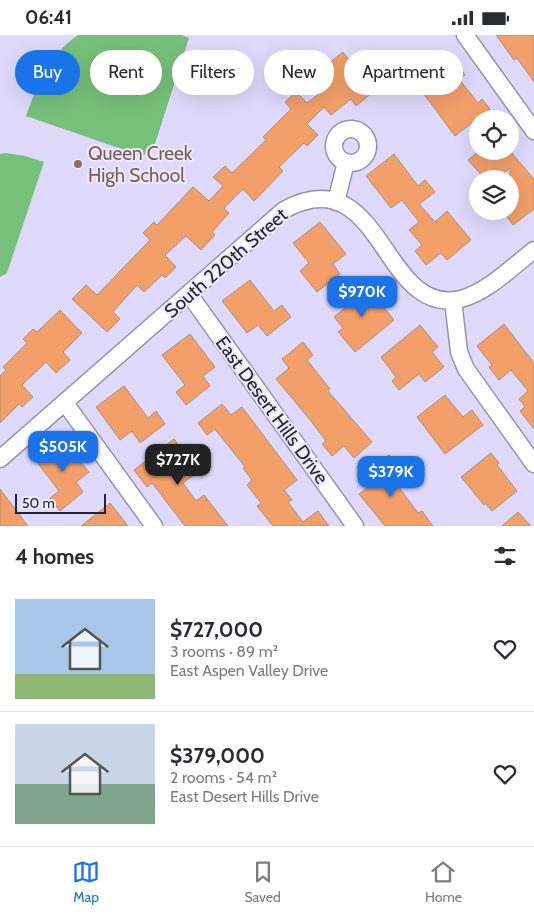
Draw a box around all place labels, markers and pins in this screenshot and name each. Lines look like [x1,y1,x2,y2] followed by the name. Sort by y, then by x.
[88,142,193,187] place label: Queen Creek High School
[72,158,84,170] marker: Queen Creek High School
[327,275,397,318] pin: $970K
[28,431,98,473] pin: $505K
[143,443,213,486] pin: $727K
[356,455,426,498] pin: $379K

